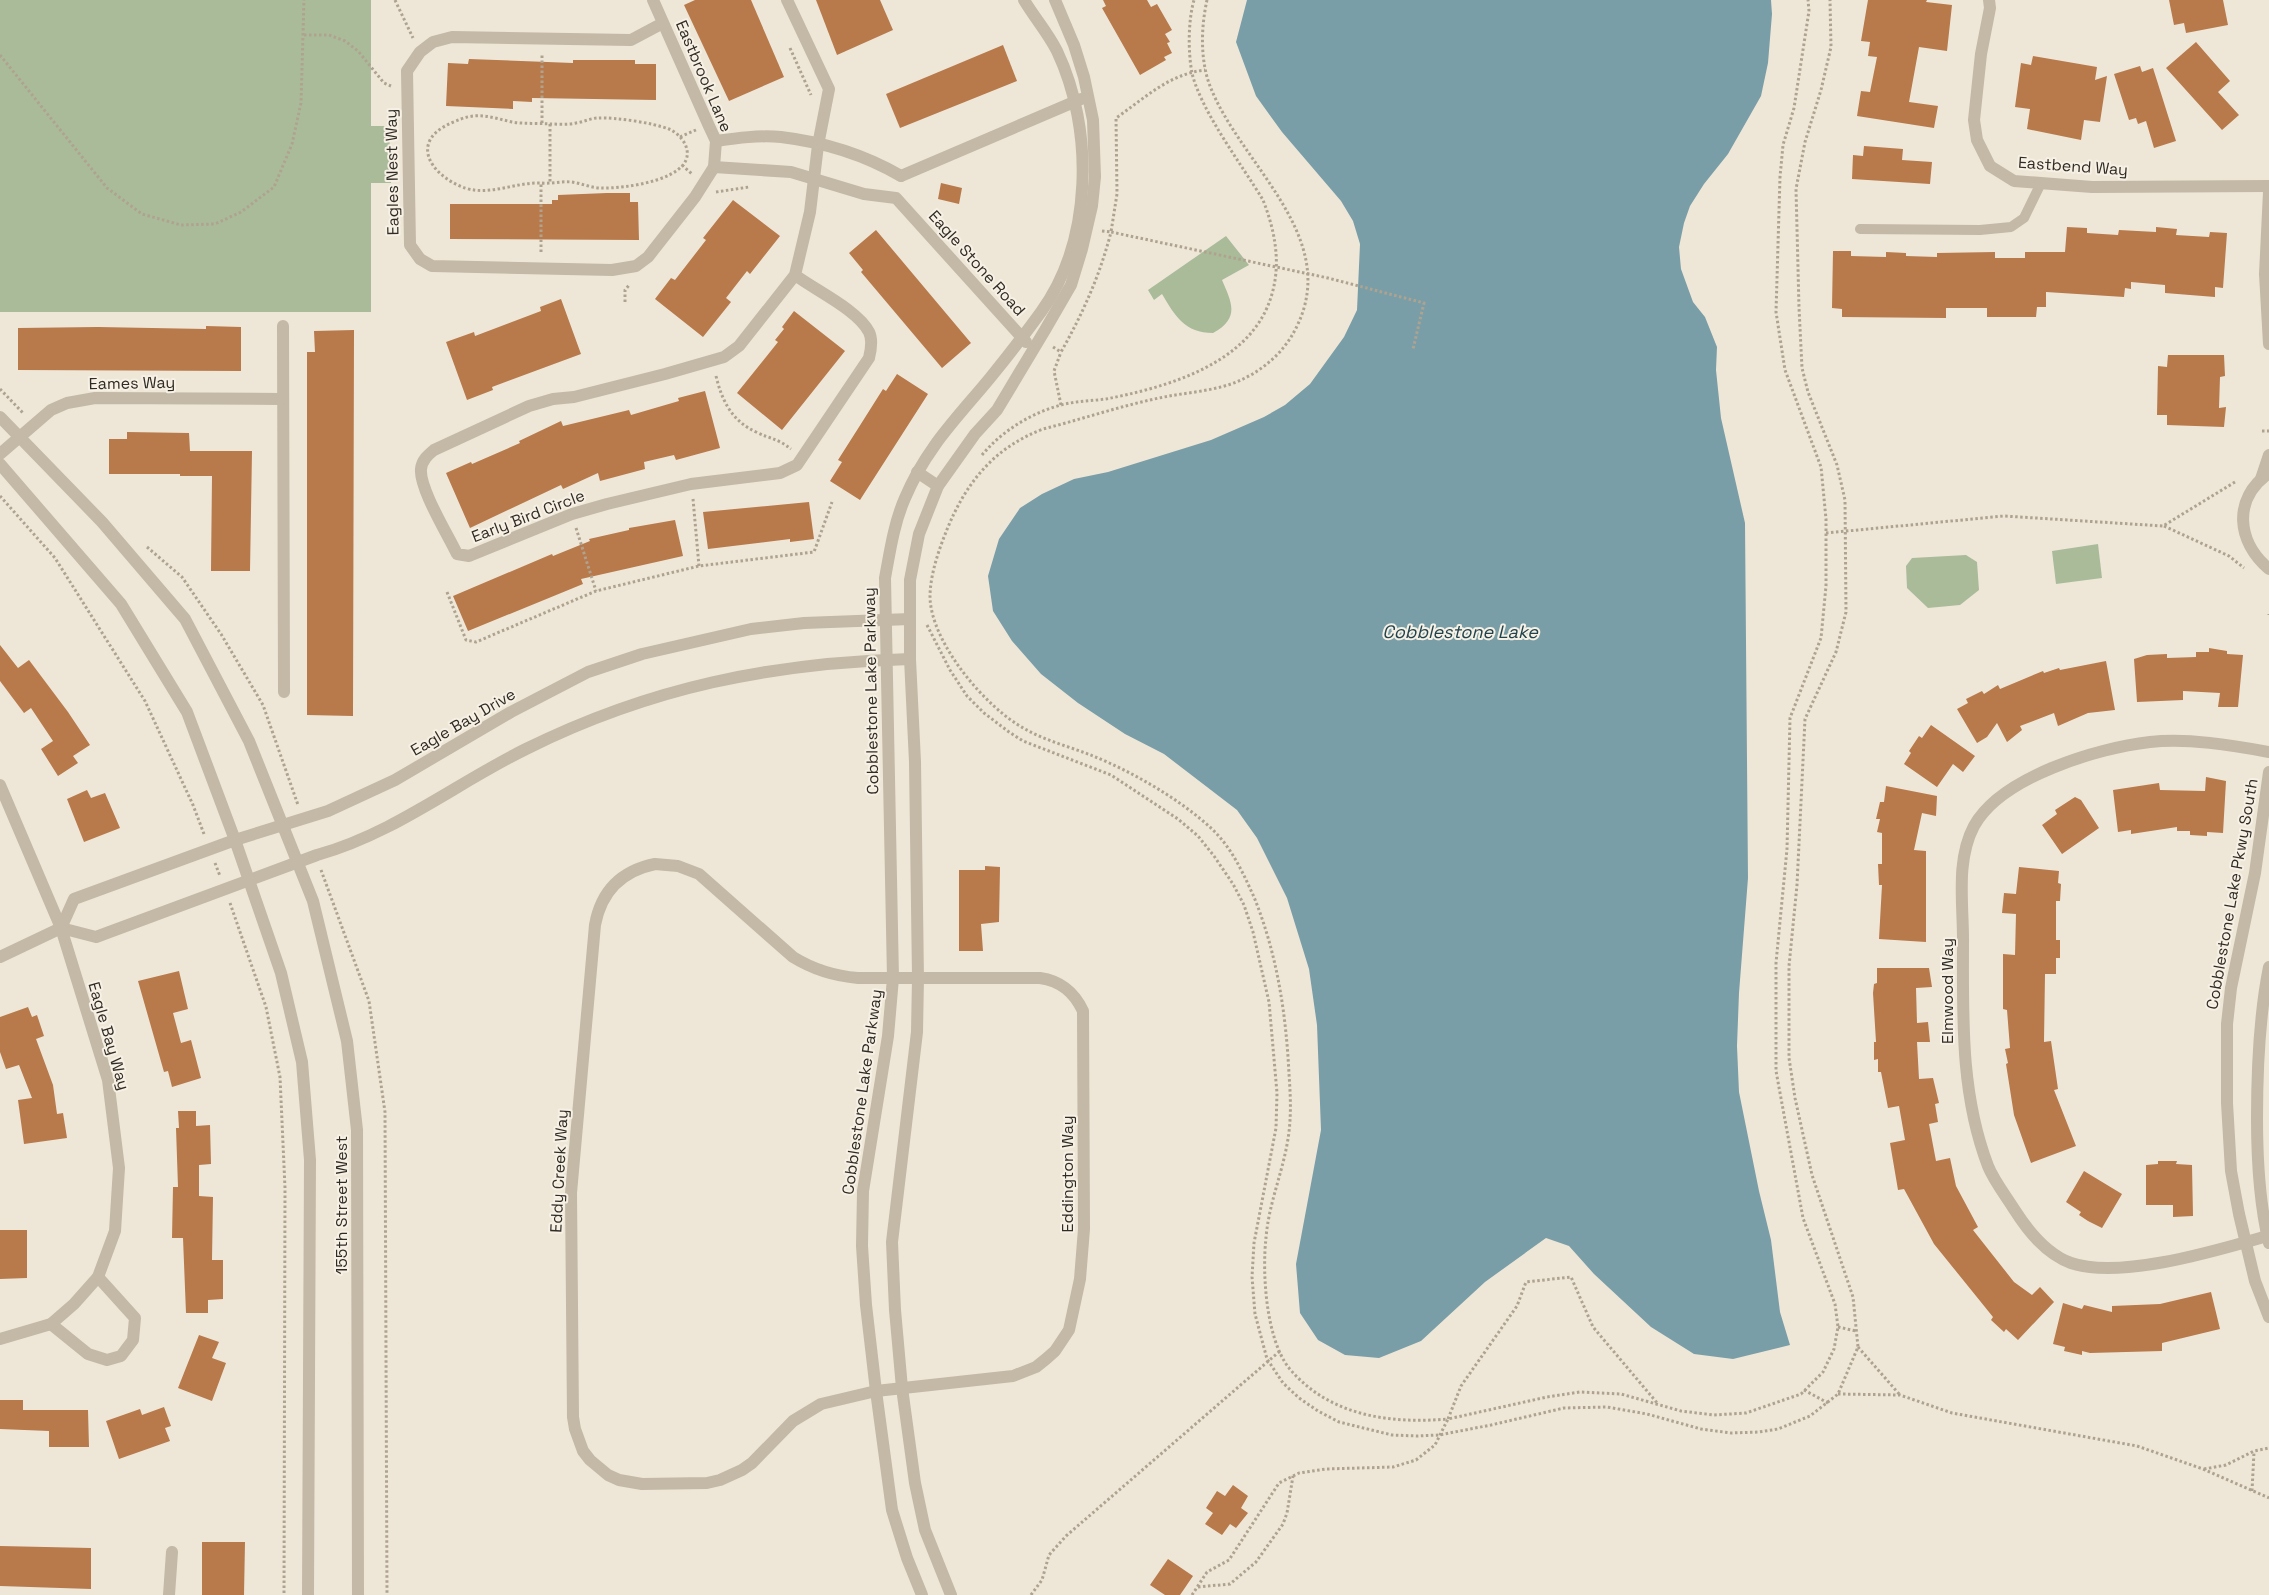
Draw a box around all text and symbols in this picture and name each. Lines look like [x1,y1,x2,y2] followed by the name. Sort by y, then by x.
[671,17,737,135] street label: Eastbrook Lane
[380,109,404,235] street label: Eagles Nest Way
[2017,152,2129,180] street label: Eastbend Way
[924,206,1030,320] street label: Eagle Stone Road
[89,372,175,394] street label: Eames Way
[468,485,588,547] street label: Early Bird Circle
[859,587,883,795] street label: Cobblestone Lake Parkway
[1382,620,1539,643] water label: Cobblestone Lake
[407,684,519,760] street label: Eagle Bay Drive
[2201,777,2263,1011] street label: Cobblestone Lake Pkwy South
[1937,938,1958,1044] street label: Elmwood Way
[84,979,134,1093] street label: Eagle Bay Way
[837,988,887,1196] street label: Cobblestone Lake Parkway
[545,1109,573,1233] street label: Eddy Creek Way
[1057,1115,1078,1233] street label: Eddington Way
[331,1136,352,1274] street label: 155th Street West

